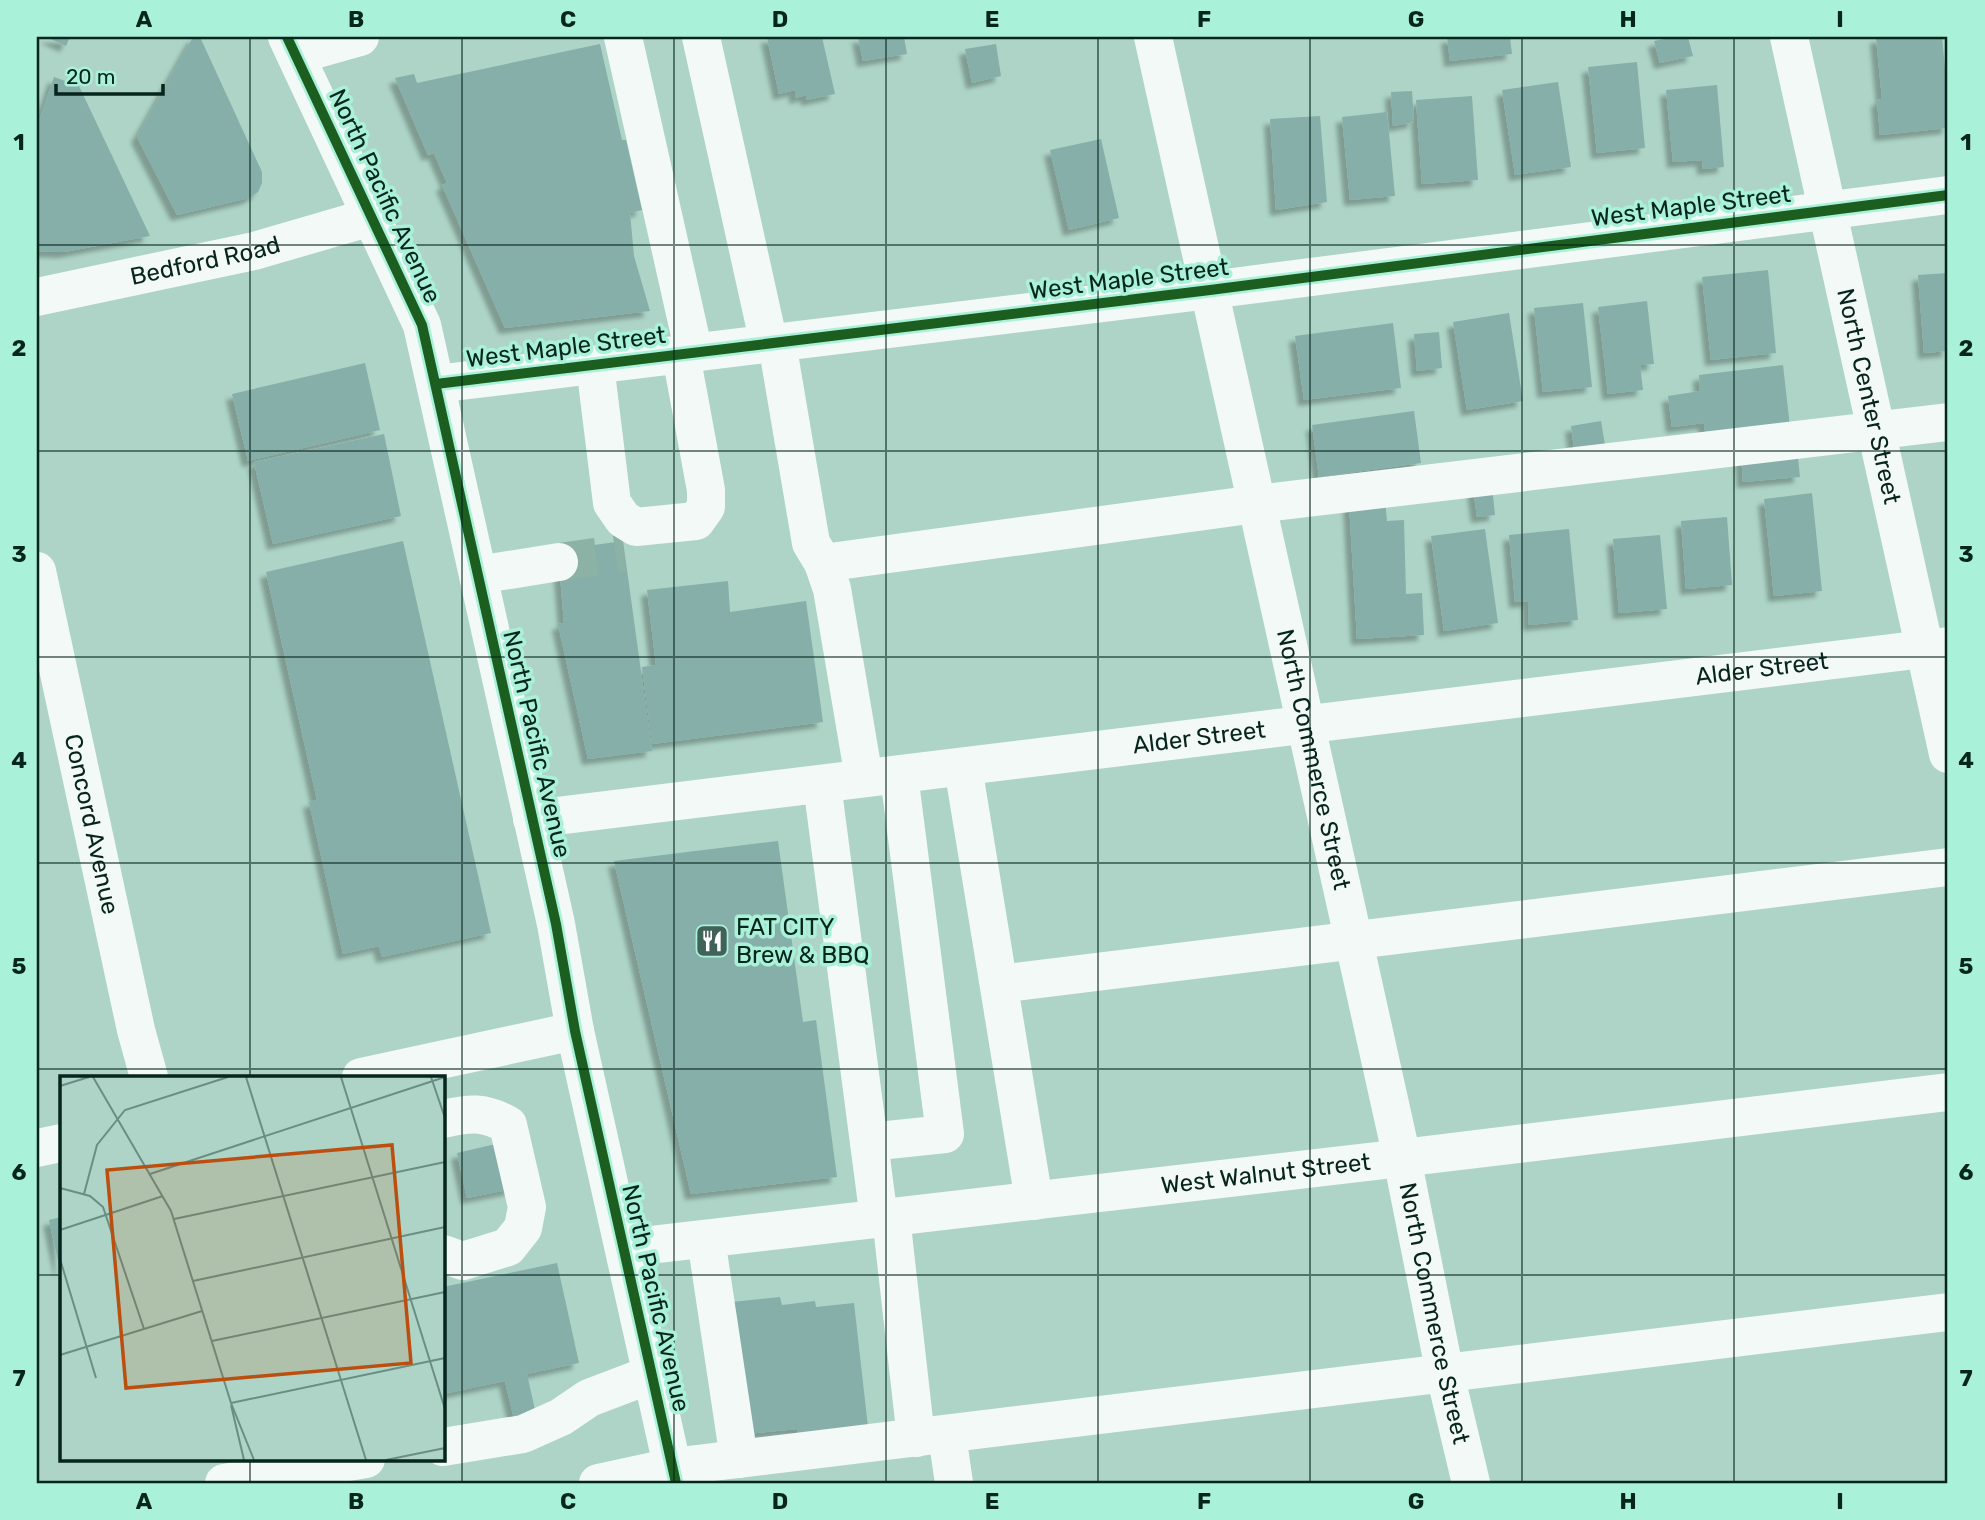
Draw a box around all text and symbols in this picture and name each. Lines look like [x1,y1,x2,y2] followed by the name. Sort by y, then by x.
[136,5,153,33] text: A
[348,5,364,33] text: B
[560,5,576,33] text: C
[772,5,788,33] text: D
[985,5,999,33] text: E
[1197,5,1211,33] text: F
[1408,5,1424,33] text: G
[1619,5,1637,33] text: H
[1836,5,1844,33] text: I
[56,52,163,96] scale bar
[66,64,115,89] text: 20 m
[323,85,447,307] street label: North Pacific Avenue
[13,128,25,156] text: 1
[1960,128,1972,156] text: 1
[1590,180,1792,232] street label: West Maple Street
[128,230,283,291] street label: Bedford Road
[1028,253,1230,305] street label: West Maple Street
[1831,286,1906,507] street label: North Center Street
[465,321,667,373] street label: West Maple Street
[12,334,26,362] text: 2
[1959,334,1973,362] text: 2
[11,540,27,568] text: 3
[1958,540,1974,568] text: 3
[1271,626,1356,892] street label: North Commerce Street
[497,627,577,861] street label: North Pacific Avenue
[1694,647,1830,691] street label: Alder Street
[1131,716,1267,760] street label: Alder Street
[59,731,125,917] street label: Concord Avenue
[11,746,27,774] text: 4
[1958,746,1974,774] text: 4
[736,913,869,969] place label: FAT CITY Brew & BBQ
[693,922,731,960] restaurant icon: FAT CITY Brew & BBQ
[12,952,27,980] text: 5
[1959,952,1974,980] text: 5
[60,1076,444,1460] inset map
[1159,1148,1372,1200] street label: West Walnut Street
[12,1158,27,1186] text: 6
[1959,1158,1974,1186] text: 6
[1393,1180,1475,1447] street label: North Commerce Street
[616,1181,696,1415] street label: North Pacific Avenue
[12,1364,26,1392] text: 7
[1959,1364,1973,1392] text: 7
[136,1487,153,1515] text: A
[348,1487,364,1515] text: B
[560,1487,576,1515] text: C
[772,1487,788,1515] text: D
[985,1487,999,1515] text: E
[1197,1487,1211,1515] text: F
[1408,1487,1424,1515] text: G
[1619,1487,1637,1515] text: H
[1836,1487,1844,1515] text: I

